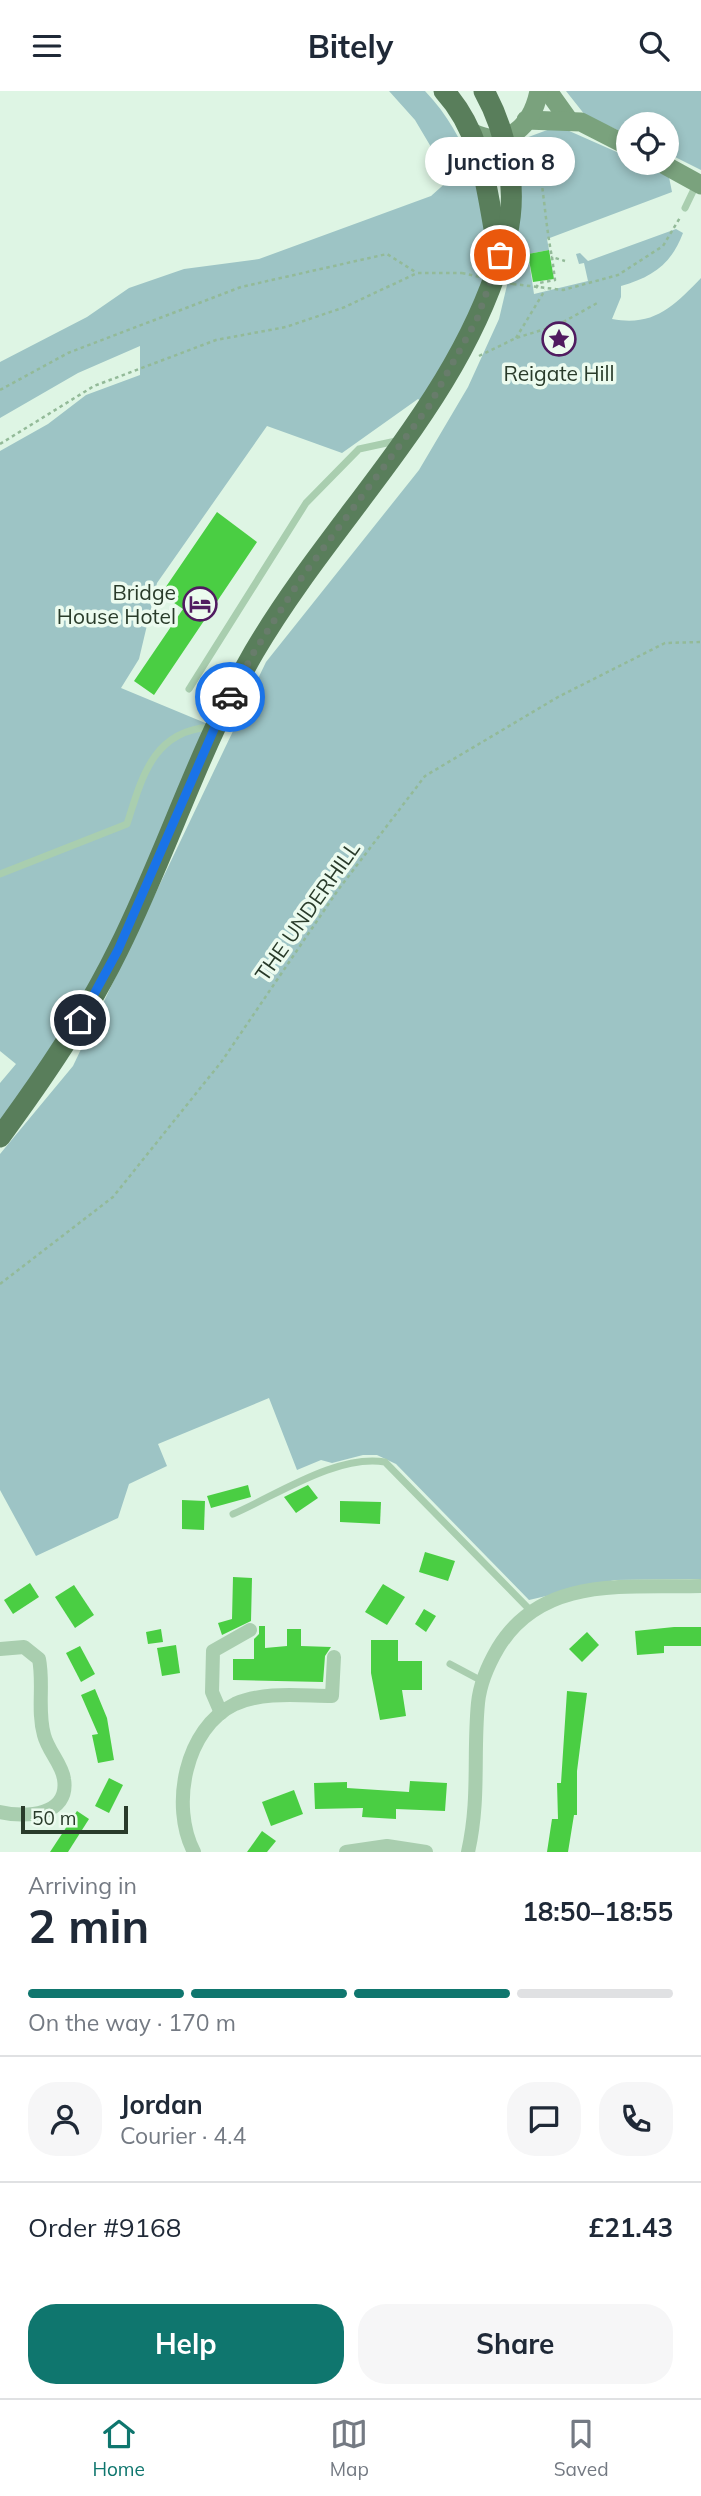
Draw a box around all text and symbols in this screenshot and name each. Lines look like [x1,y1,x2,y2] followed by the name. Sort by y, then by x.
[308,26,393,66] text: Bitely
[28,27,66,65] icon: menu
[635,27,673,65] icon: search
[616,112,679,175] map controls
[616,112,679,175] button: locate
[425,136,575,185] callout: Junction 8
[445,147,555,176] text: Junction 8
[470,225,530,285] pin
[481,236,519,274] icon: bag
[540,320,578,358] place icon: Reigate Hill
[503,360,615,386] place label: Reigate Hill
[57,579,176,629] place label: Bridge House Hotel
[181,585,219,623] hotel icon: Bridge House Hotel
[195,662,265,732] courier
[211,678,249,716] icon: car
[249,836,365,986] street label: THE UNDERHILL
[50,990,110,1050] pin
[61,1001,99,1039] icon: home
[21,1803,128,1835] scale bar
[32,1806,76,1830] text: 50 m
[28,1871,137,1900] text: Arriving in
[522,1895,673,1928] text: 18:50–18:55
[28,1897,149,1955] text: 2 min
[28,2008,236,2037] text: On the way · 170 m
[28,2082,102,2156] button: person
[507,2082,581,2156] button: chat
[599,2082,673,2156] button: phone
[120,2088,203,2121] text: Jordan
[120,2121,246,2150] text: Courier · 4.4
[28,2211,181,2244] text: Order #9168
[589,2211,673,2244] text: £21.43
[28,2304,344,2384] button: Help
[358,2304,673,2384] button: Share
[92,2415,145,2481] tab: Home
[330,2415,369,2481] tab: Map
[554,2415,609,2481] tab: Saved

